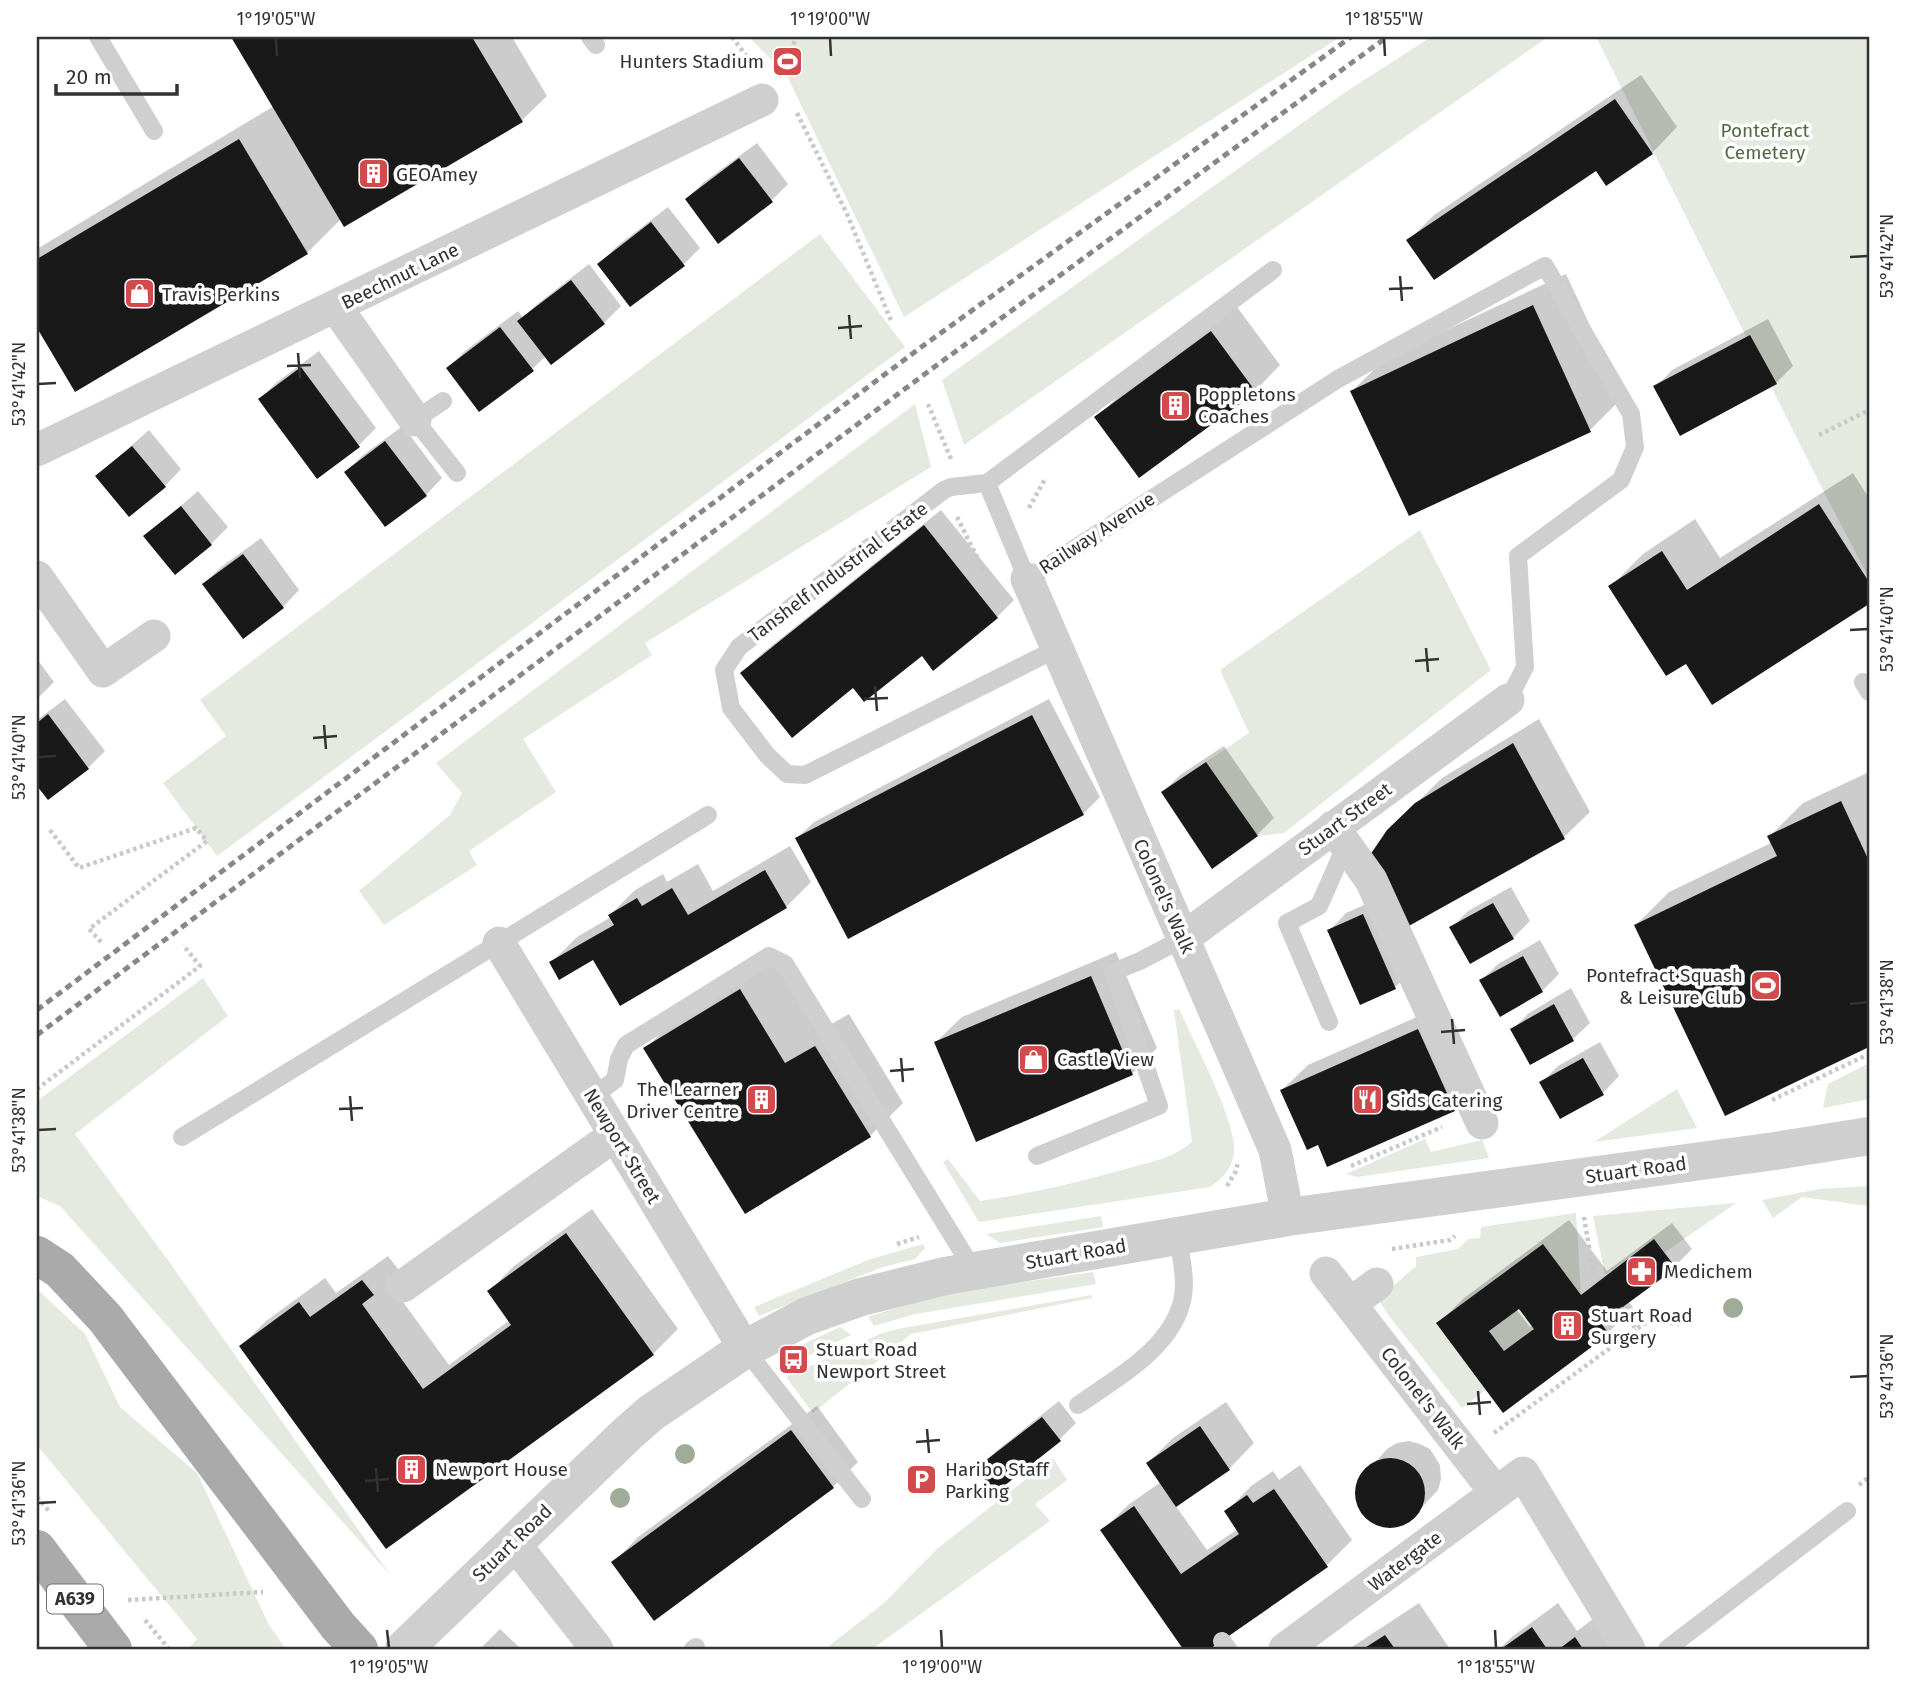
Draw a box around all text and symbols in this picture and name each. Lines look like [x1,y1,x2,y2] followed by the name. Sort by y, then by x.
[237,8,316,30] text: 1°19'05"W
[790,8,870,30] text: 1°19'00"W
[1345,8,1423,30] text: 1°18'55"W
[770,44,804,78] sports icon: Hunters Stadium
[620,50,764,73] place label: Hunters Stadium
[56,52,177,96] scale bar
[66,64,112,90] text: 20 m
[1721,119,1810,164] park label: Pontefract Cemetery
[356,157,390,191] building icon: GEOAmey
[396,163,478,186] place label: GEOAmey
[1876,214,1898,298] text: 53°41'42"N
[338,238,462,314] street label: Beechnut Lane
[122,277,156,311] shop icon: Travis Perkins
[162,283,280,306] place label: Travis Perkins
[8,342,30,426] text: 53°41'42"N
[1198,383,1296,428] place label: Poppletons Coaches
[1158,388,1192,422] building icon: Poppletons Coaches
[1035,487,1159,579] street label: Railway Avenue
[744,497,932,647] street label: Tanshelf Industrial Estate
[1876,586,1898,672] text: 53°41'40"N
[8,714,30,800] text: 53°41'40"N
[1294,777,1396,860] street label: Stuart Street
[1128,835,1200,957] street label: Colonel's Walk
[1876,959,1898,1045] text: 53°41'38"N
[1586,964,1743,1009] place label: Pontefract Squash & Leisure Club
[1749,969,1783,1003] sports icon: Pontefract Squash & Leisure Club
[1017,1042,1051,1076] shop icon: Castle View
[1057,1048,1154,1071] place label: Castle View
[626,1078,740,1123] place label: The Learner Driver Centre
[745,1083,779,1117] building icon: The Learner Driver Centre
[1350,1083,1384,1117] restaurant icon: Sids Catering
[579,1084,665,1208] street label: Newport Street
[8,1087,30,1173] text: 53°41'38"N
[1390,1089,1503,1112] place label: Sids Catering
[1584,1152,1688,1188] street label: Stuart Road
[1024,1234,1128,1274] street label: Stuart Road
[1624,1254,1658,1288] pharmacy icon: Medichem
[1664,1260,1753,1283] place label: Medichem
[1591,1304,1693,1349] place label: Stuart Road Surgery
[1551,1309,1585,1343] building icon: Stuart Road Surgery
[1876,1333,1898,1419] text: 53°41'36"N
[816,1338,946,1383] place label: Stuart Road Newport Street
[1376,1342,1470,1454] street label: Colonel's Walk
[776,1343,810,1377] bus stop icon: Stuart Road Newport Street
[395,1452,429,1486] building icon: Newport House
[435,1458,568,1481] place label: Newport House
[945,1458,1050,1503] place label: Haribo Staff Parking
[8,1460,30,1546] text: 53°41'36"N
[905,1463,939,1497] parking icon: Haribo Staff Parking
[467,1499,557,1587] street label: Stuart Road
[1364,1526,1446,1596] street label: Watergate
[47,1584,103,1614] road number: A639
[350,1656,429,1678] text: 1°19'05"W
[902,1656,982,1678] text: 1°19'00"W
[1457,1656,1535,1678] text: 1°18'55"W

